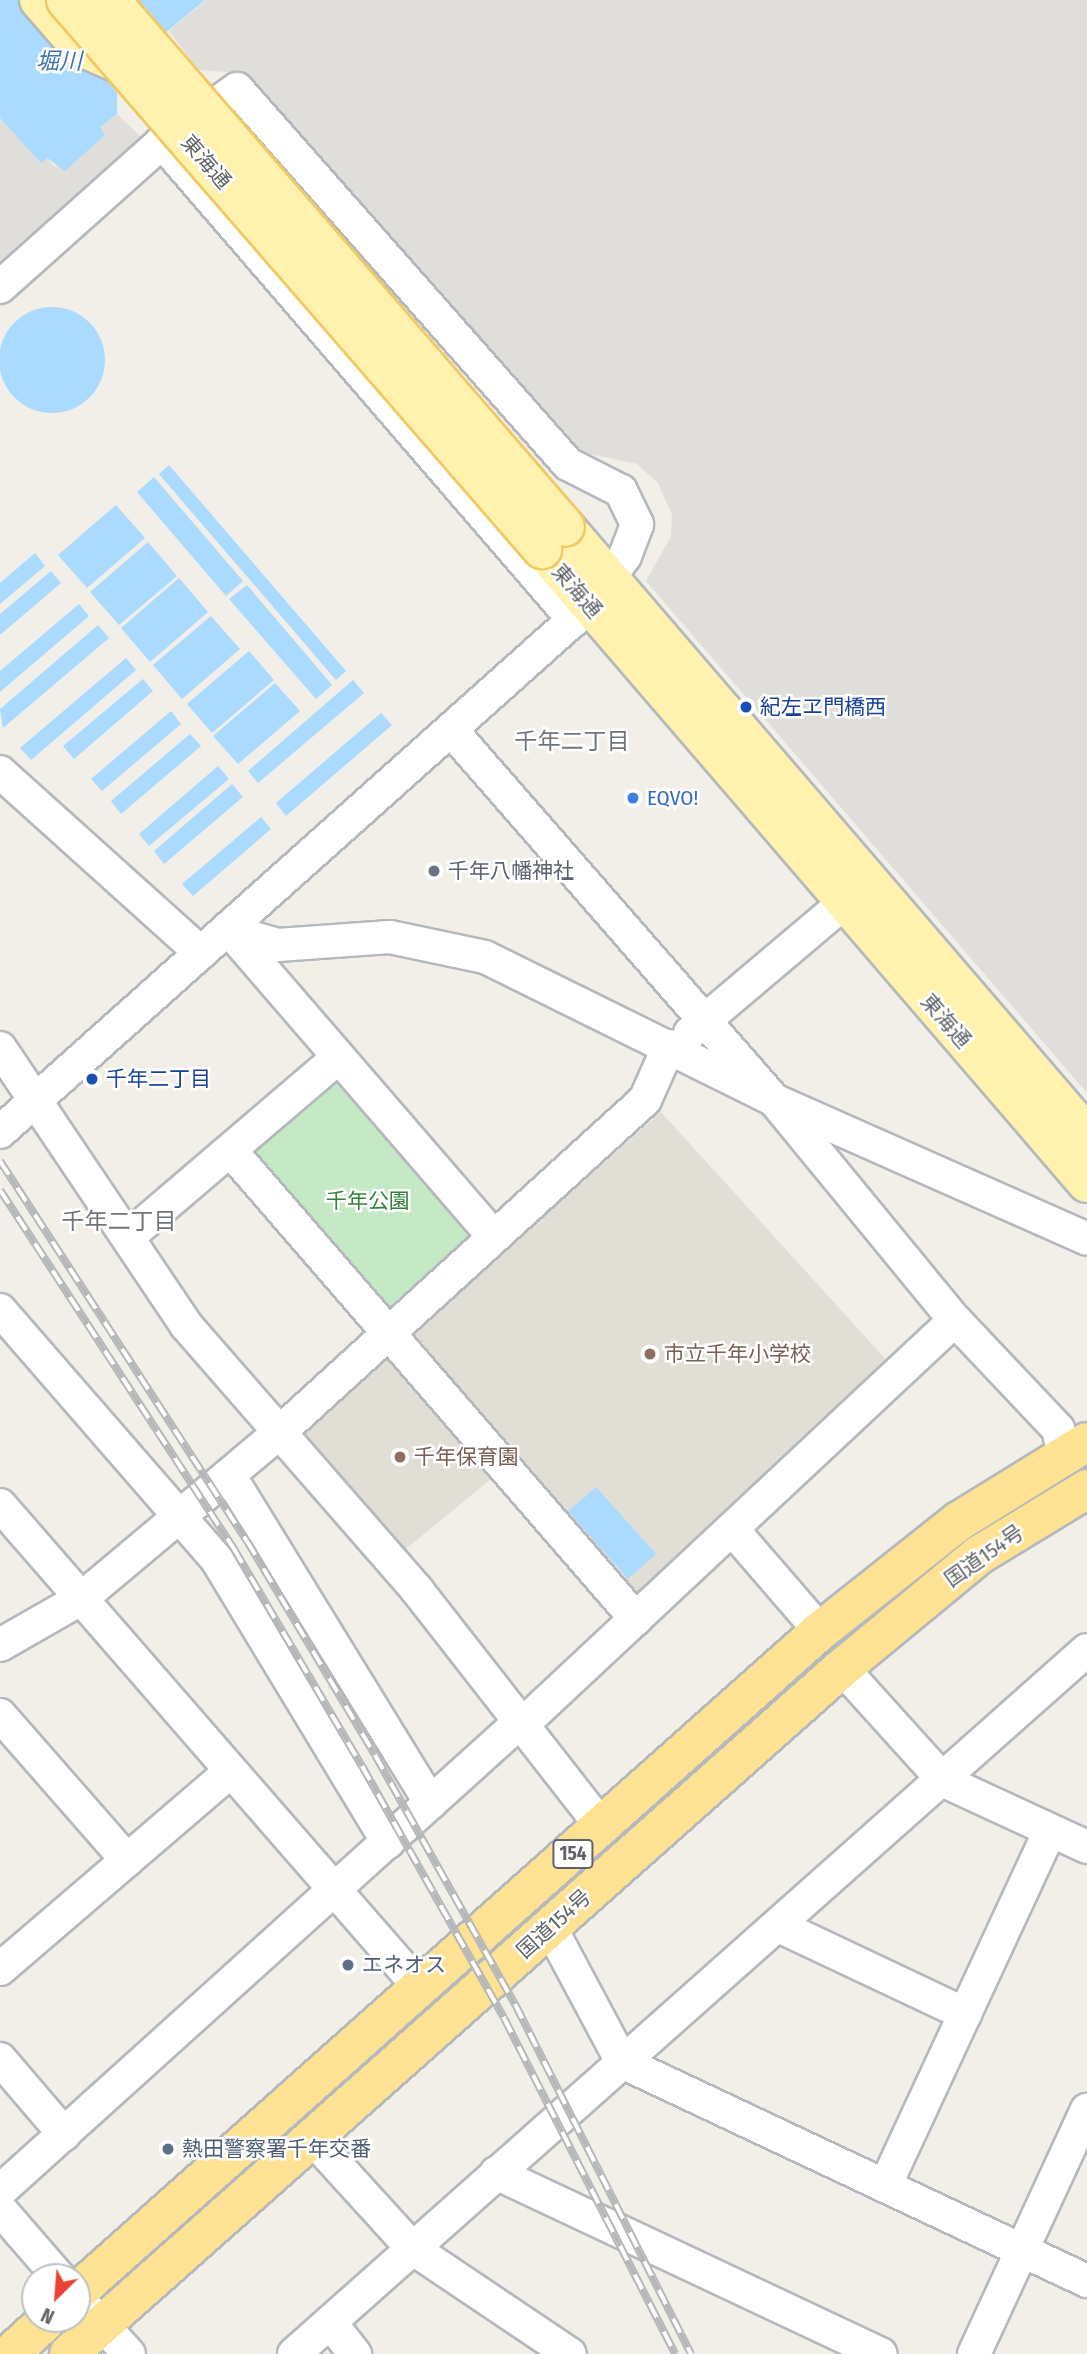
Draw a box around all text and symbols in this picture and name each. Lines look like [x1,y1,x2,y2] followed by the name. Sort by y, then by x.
[36,47,82,75] water label: 堀川
[176,130,236,194] street label: 東海通
[547,559,607,623] street label: 東海通
[760,694,886,720] place label: 紀左ヱ門橋西
[738,699,754,715] marker: 紀左ヱ門橋西
[515,727,629,755] district label: 千年二丁目
[647,785,698,811] place label: EQVO!
[625,790,641,806] marker: EQVO!
[448,858,574,884] place label: 千年八幡神社
[426,863,442,879] marker: 千年八幡神社
[916,989,976,1053] street label: 東海通
[106,1066,211,1092] place label: 千年二丁目
[84,1071,100,1087] marker: 千年二丁目
[326,1188,410,1214] park label: 千年公園
[62,1207,176,1235] district label: 千年二丁目
[664,1341,811,1367] place label: 市立千年小学校
[642,1346,658,1362] marker: 市立千年小学校
[414,1444,519,1470] place label: 千年保育園
[392,1449,408,1465] marker: 千年保育園
[940,1520,1028,1592] street label: 国道154号
[552,1838,594,1870] road number: 154
[512,1884,596,1964] street label: 国道154号
[362,1952,446,1978] place label: エネオス
[340,1957,356,1973] marker: エネオス
[182,2136,371,2162] place label: 熱田警察署千年交番
[160,2141,176,2157] marker: 熱田警察署千年交番
[21,2263,91,2333] north arrow
[38,2303,58,2329] text: N

